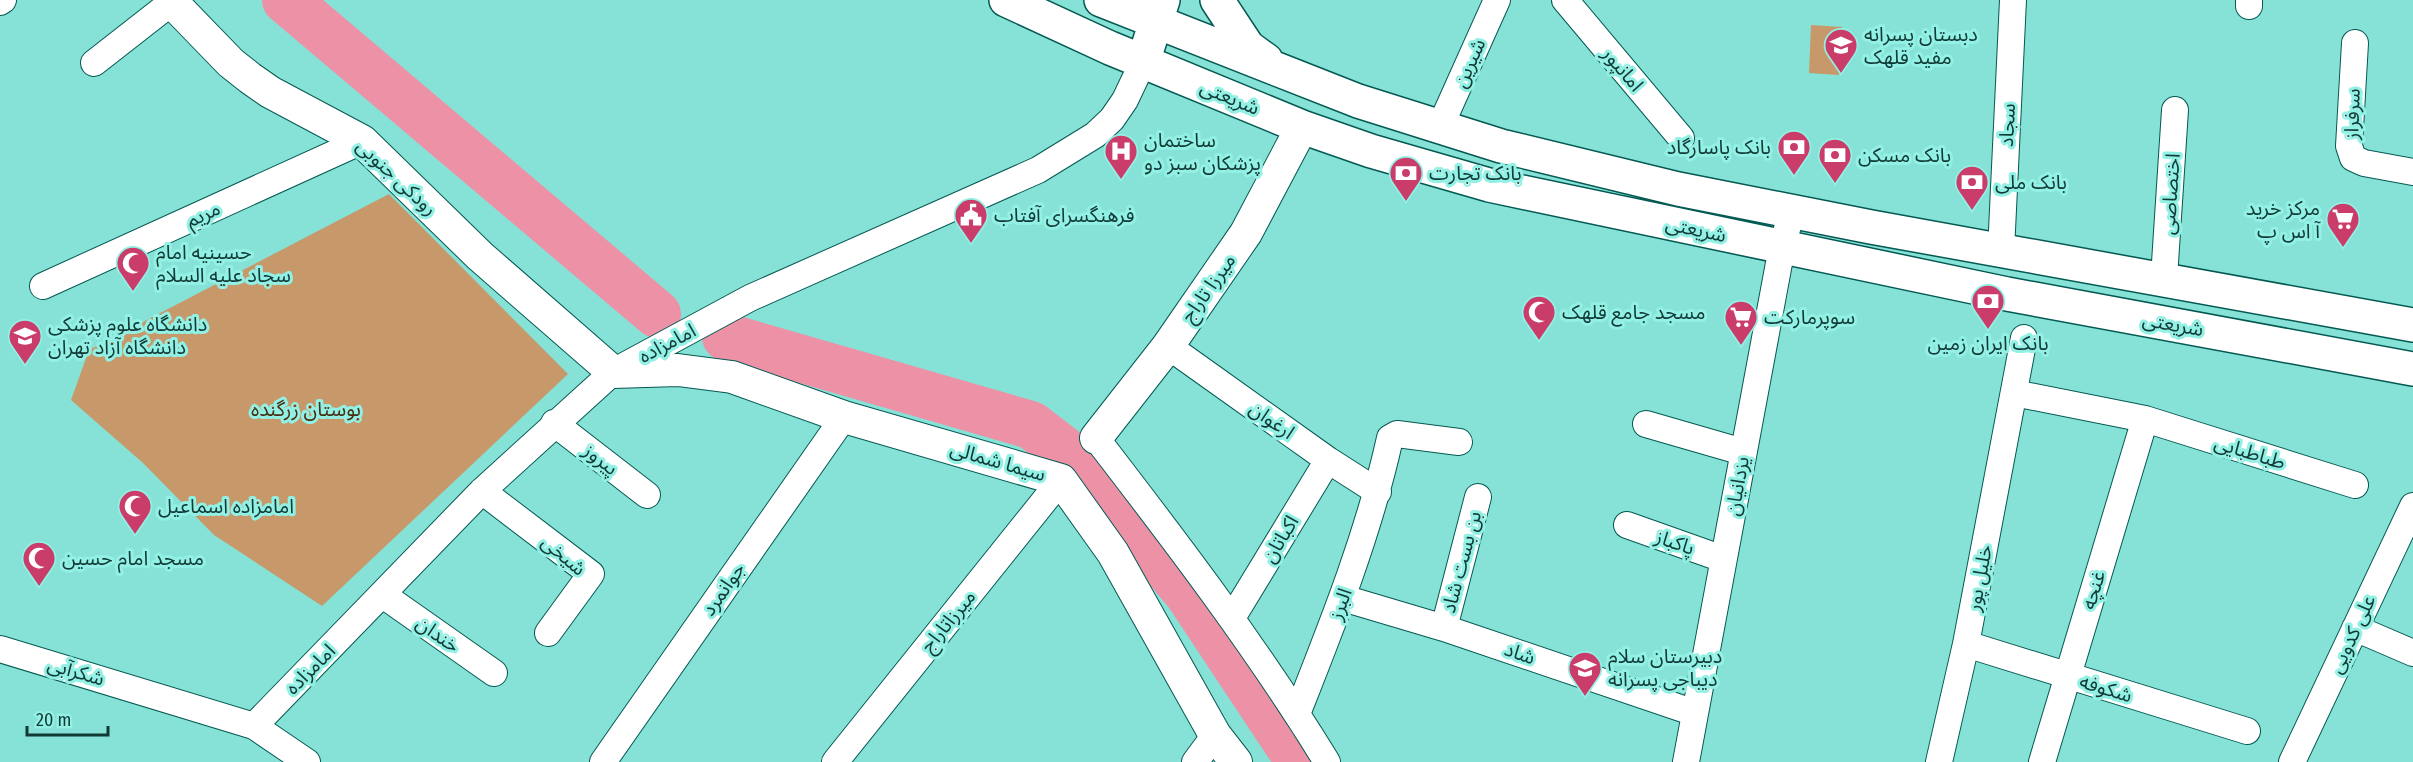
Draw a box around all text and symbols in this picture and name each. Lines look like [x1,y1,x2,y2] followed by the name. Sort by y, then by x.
[1864,22,1978,69] place label: دبستان پسرانه مفید قلهک
[1823,27,1859,74] school or university icon: دبستان پسرانه مفید قلهک
[1448,35,1490,91] street label: شیرین
[1596,41,1648,97] street label: امانپور
[1197,74,1263,120] street label: شریعتی
[2339,88,2365,141] street label: سرفراز
[1994,103,2020,147] street label: سجاد
[1144,128,1261,176] place label: ساختمان پزشکان سبز دو
[1776,129,1812,176] bank icon: بانک پاسارگاد
[1103,133,1139,180] hospital icon: ساختمان پزشکان سبز دو
[352,134,442,220] street label: رودکی جنوبی
[1667,135,1771,160] place label: بانک پاسارگاد
[1817,137,1853,184] bank icon: بانک مسکن
[1858,143,1951,167] place label: بانک مسکن
[2155,152,2185,236] street label: اختصاصی
[1388,155,1424,202] bank icon: بانک تجارت
[1429,161,1522,185] place label: بانک تجارت
[1954,164,1990,211] bank icon: بانک ملی
[1995,170,2067,194] place label: بانک ملی
[182,196,225,235] street label: مریم
[2246,196,2321,245] place label: مرکز خرید آ اس پ
[953,197,989,244] public building icon: فرهنگسرای آفتاب
[2325,201,2361,248] supermarket icon: مرکز خرید آ اس پ
[994,203,1134,227] place label: فرهنگسرای آفتاب
[1663,211,1729,247] street label: شریعتی
[156,240,291,290] place label: حسینیه امام سجاد علیه السلام
[115,245,151,292] mosque icon: حسینیه امام سجاد علیه السلام
[1176,249,1243,329] street label: میرزا تاراج
[1970,283,2006,330] bank icon: بانک ایران زمین
[1521,294,1557,341] mosque icon: مسجد جامع قلهک
[1723,299,1759,346] supermarket icon: سوپرمارکت
[1562,300,1706,327] place label: مسجد جامع قلهک
[1764,305,1855,330] place label: سوپرمارکت
[2141,307,2205,341] street label: شریعتی
[48,312,207,359] place label: دانشگاه علوم پزشکی دانشگاه آزاد تهران
[7,318,43,365] school or university icon: دانشگاه علوم پزشکی دانشگاه آزاد تهران
[634,318,700,368] street label: امامزاده
[1927,331,2049,355] place label: بانک ایران زمین
[1245,396,1299,444] street label: ارغوان
[251,397,361,421] park label: بوستان زرگنده
[2212,430,2288,474] street label: طباطبایی
[947,436,1049,486] street label: سیما شمالی
[577,437,623,481] street label: پیروز
[1720,454,1754,518] street label: یزدانیان
[117,488,153,535] mosque icon: امامزاده اسماعیل
[158,494,294,518] place label: امامزاده اسماعیل
[1436,508,1486,616] street label: بن بست شاد
[1257,511,1303,567] street label: اکباتان
[1651,524,1698,561] street label: پاکباز
[537,530,591,580] street label: شیخی
[21,540,57,587] mosque icon: مسجد امام حسین
[1961,543,1998,615] street label: خلیل‌ پور
[62,546,204,573] place label: مسجد امام حسین
[696,558,750,620] street label: جوانمرد
[2076,568,2111,613] street label: غنچه
[915,585,983,659] street label: میرزاتاراج
[1323,585,1357,624] street label: البرز
[2323,591,2381,677] street label: علی کدویی
[412,610,464,658] street label: خندان
[1501,637,1539,669] street label: شاد
[280,639,340,699] street label: امامزاده
[1608,644,1722,692] place label: دبیرستان سلام دیباجی پسرانه
[1567,650,1603,697] school or university icon: دبیرستان سلام دیباجی پسرانه
[45,651,107,691] street label: شکرآبی
[2077,669,2135,707] street label: شکوفه
[27,699,108,737] scale bar
[36,709,71,731] text: 20 m

